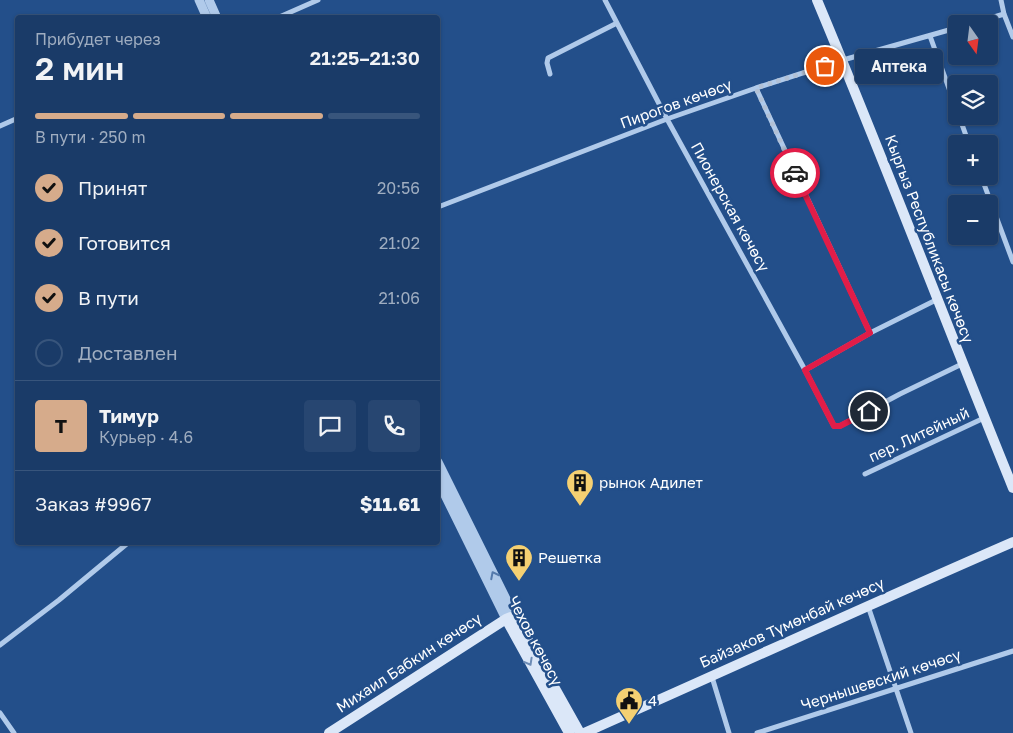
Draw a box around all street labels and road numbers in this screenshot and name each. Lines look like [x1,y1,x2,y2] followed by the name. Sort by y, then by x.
[617,74,735,133] street label: Пирогов көчөсү
[881,132,978,346] street label: Кыргыз Республикасы көчөсү
[687,139,774,275] street label: Пионерская көчөсү
[865,403,972,465] street label: пер. Литейный
[696,573,888,672] street label: Байзаков Түмөнбай көчөсү
[504,593,567,689] street label: Чехов көчөсү
[333,608,485,717] street label: Михаил Бабкин көчөсү
[798,644,964,714] street label: Чернышевский көчөсү

